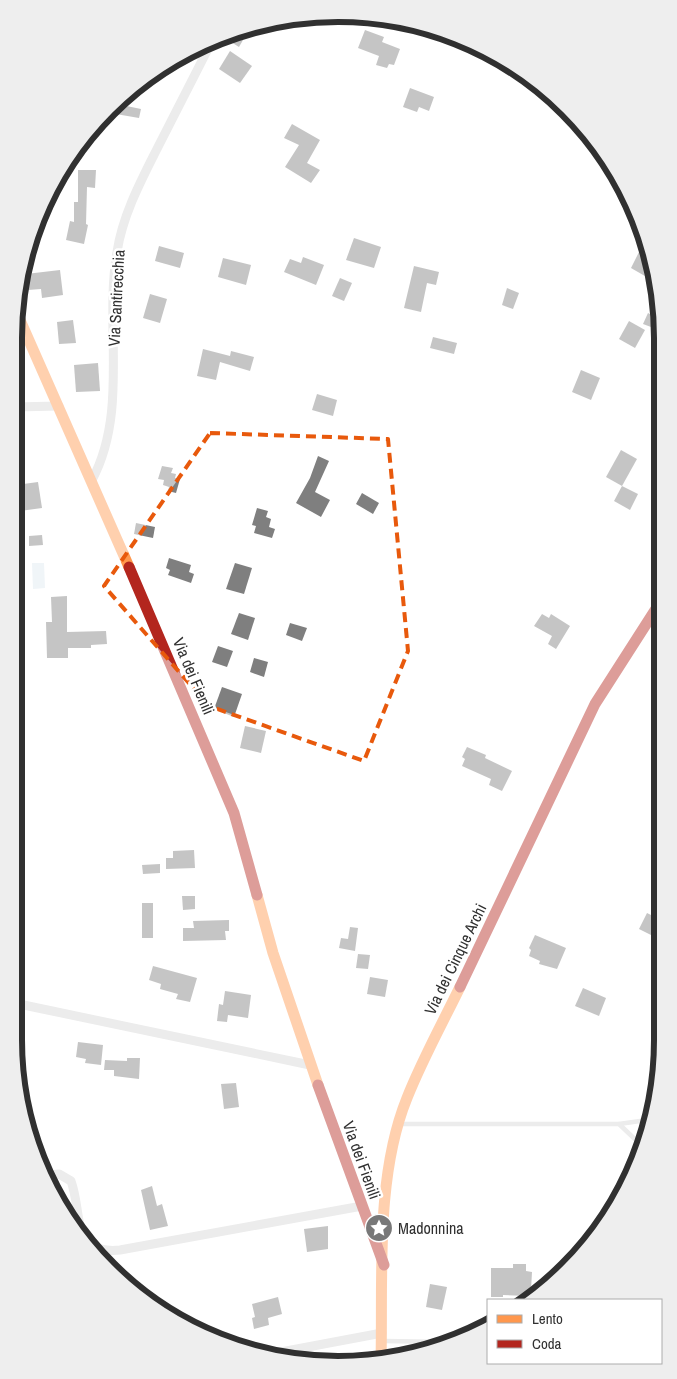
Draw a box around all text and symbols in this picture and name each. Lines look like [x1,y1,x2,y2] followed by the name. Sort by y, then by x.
[102,248,130,347] street label: Via Santirecchia
[168,634,220,718] street label: Via dei Fienili
[419,900,491,1018] street label: Via dei Cinque Archi
[338,1118,386,1202] street label: Via dei Fienili
[364,1213,394,1243] place icon: Madonnina
[398,1217,464,1239] place label: Madonnina
[487,1299,662,1364] legend
[532,1308,563,1329] text: Lento
[532,1333,562,1354] text: Coda

